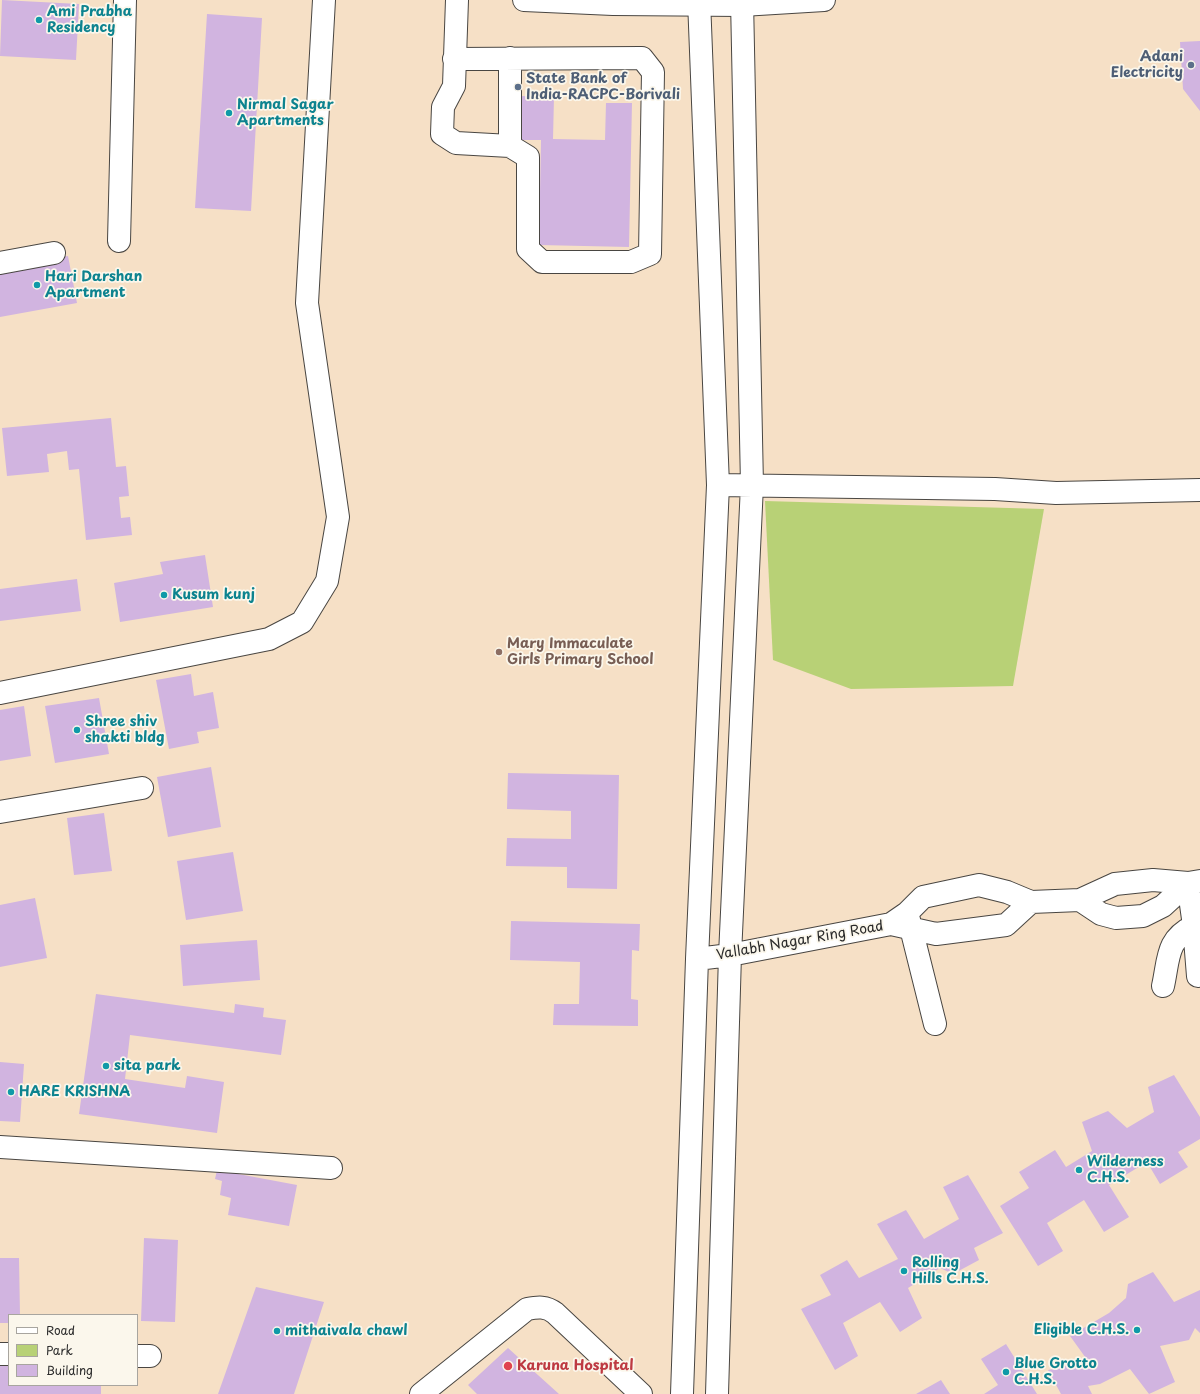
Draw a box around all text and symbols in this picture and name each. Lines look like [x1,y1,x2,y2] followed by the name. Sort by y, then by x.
[47,4,132,36] place label: Ami Prabha Residency
[34,15,44,25] marker: Ami Prabha Residency
[1111,49,1183,82] place label: Adani Electricity
[1186,60,1196,70] marker: Adani Electricity
[526,71,680,104] place label: State Bank of India-RACPC-Borivali
[513,82,523,92] marker: State Bank of India-RACPC-Borivali
[237,97,334,130] place label: Nirmal Sagar Apartments
[224,108,234,118] marker: Nirmal Sagar Apartments
[45,269,142,302] place label: Hari Darshan Apartment
[32,280,42,290] marker: Hari Darshan Apartment
[172,587,255,603] place label: Kusum kunj
[159,590,169,600] marker: Kusum kunj
[507,636,653,668] place label: Mary Immaculate Girls Primary School
[494,647,504,657] marker: Mary Immaculate Girls Primary School
[85,714,164,746] place label: Shree shiv shakti bldg
[72,725,82,735] marker: Shree shiv shakti bldg
[715,918,885,964] street label: Vallabh Nagar Ring Road
[114,1058,181,1074] place label: sita park
[101,1061,111,1071] marker: sita park
[19,1084,130,1100] place label: HARE KRISHNA
[6,1087,16,1097] marker: HARE KRISHNA
[1087,1154,1163,1186] place label: Wilderness C.H.S.
[1074,1165,1084,1175] marker: Wilderness C.H.S.
[912,1255,989,1288] place label: Rolling Hills C.H.S.
[899,1266,909,1276] marker: Rolling Hills C.H.S.
[8,1314,138,1386] legend
[46,1321,75,1339] text: Road
[1034,1322,1129,1338] place label: Eligible C.H.S.
[285,1323,408,1339] place label: mithaivala chawl
[1132,1325,1142,1335] marker: Eligible C.H.S.
[272,1326,282,1336] marker: mithaivala chawl
[46,1341,73,1359] text: Park
[1014,1356,1097,1388] place label: Blue Grotto C.H.S.
[517,1358,634,1374] place label: Karuna Hospital
[502,1360,514,1372] marker: Karuna Hospital
[46,1361,93,1379] text: Building
[1001,1367,1011,1377] marker: Blue Grotto C.H.S.

